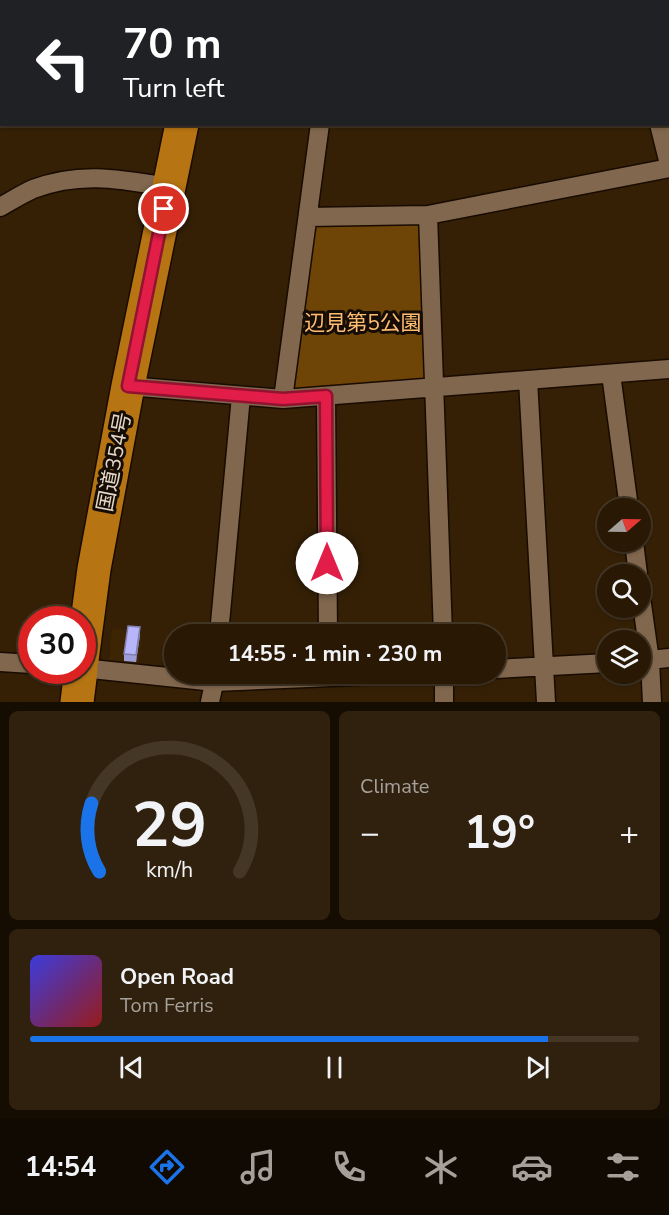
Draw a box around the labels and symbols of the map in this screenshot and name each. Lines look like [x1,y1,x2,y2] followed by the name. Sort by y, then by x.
[138,183,189,234] pin
[304,309,422,337] park label: 辺見第5公園
[91,410,137,514] street label: 国道354号
[597,498,651,552] north arrow
[295,531,359,595] position arrow
[18,606,96,684] speed limit sign: 30

